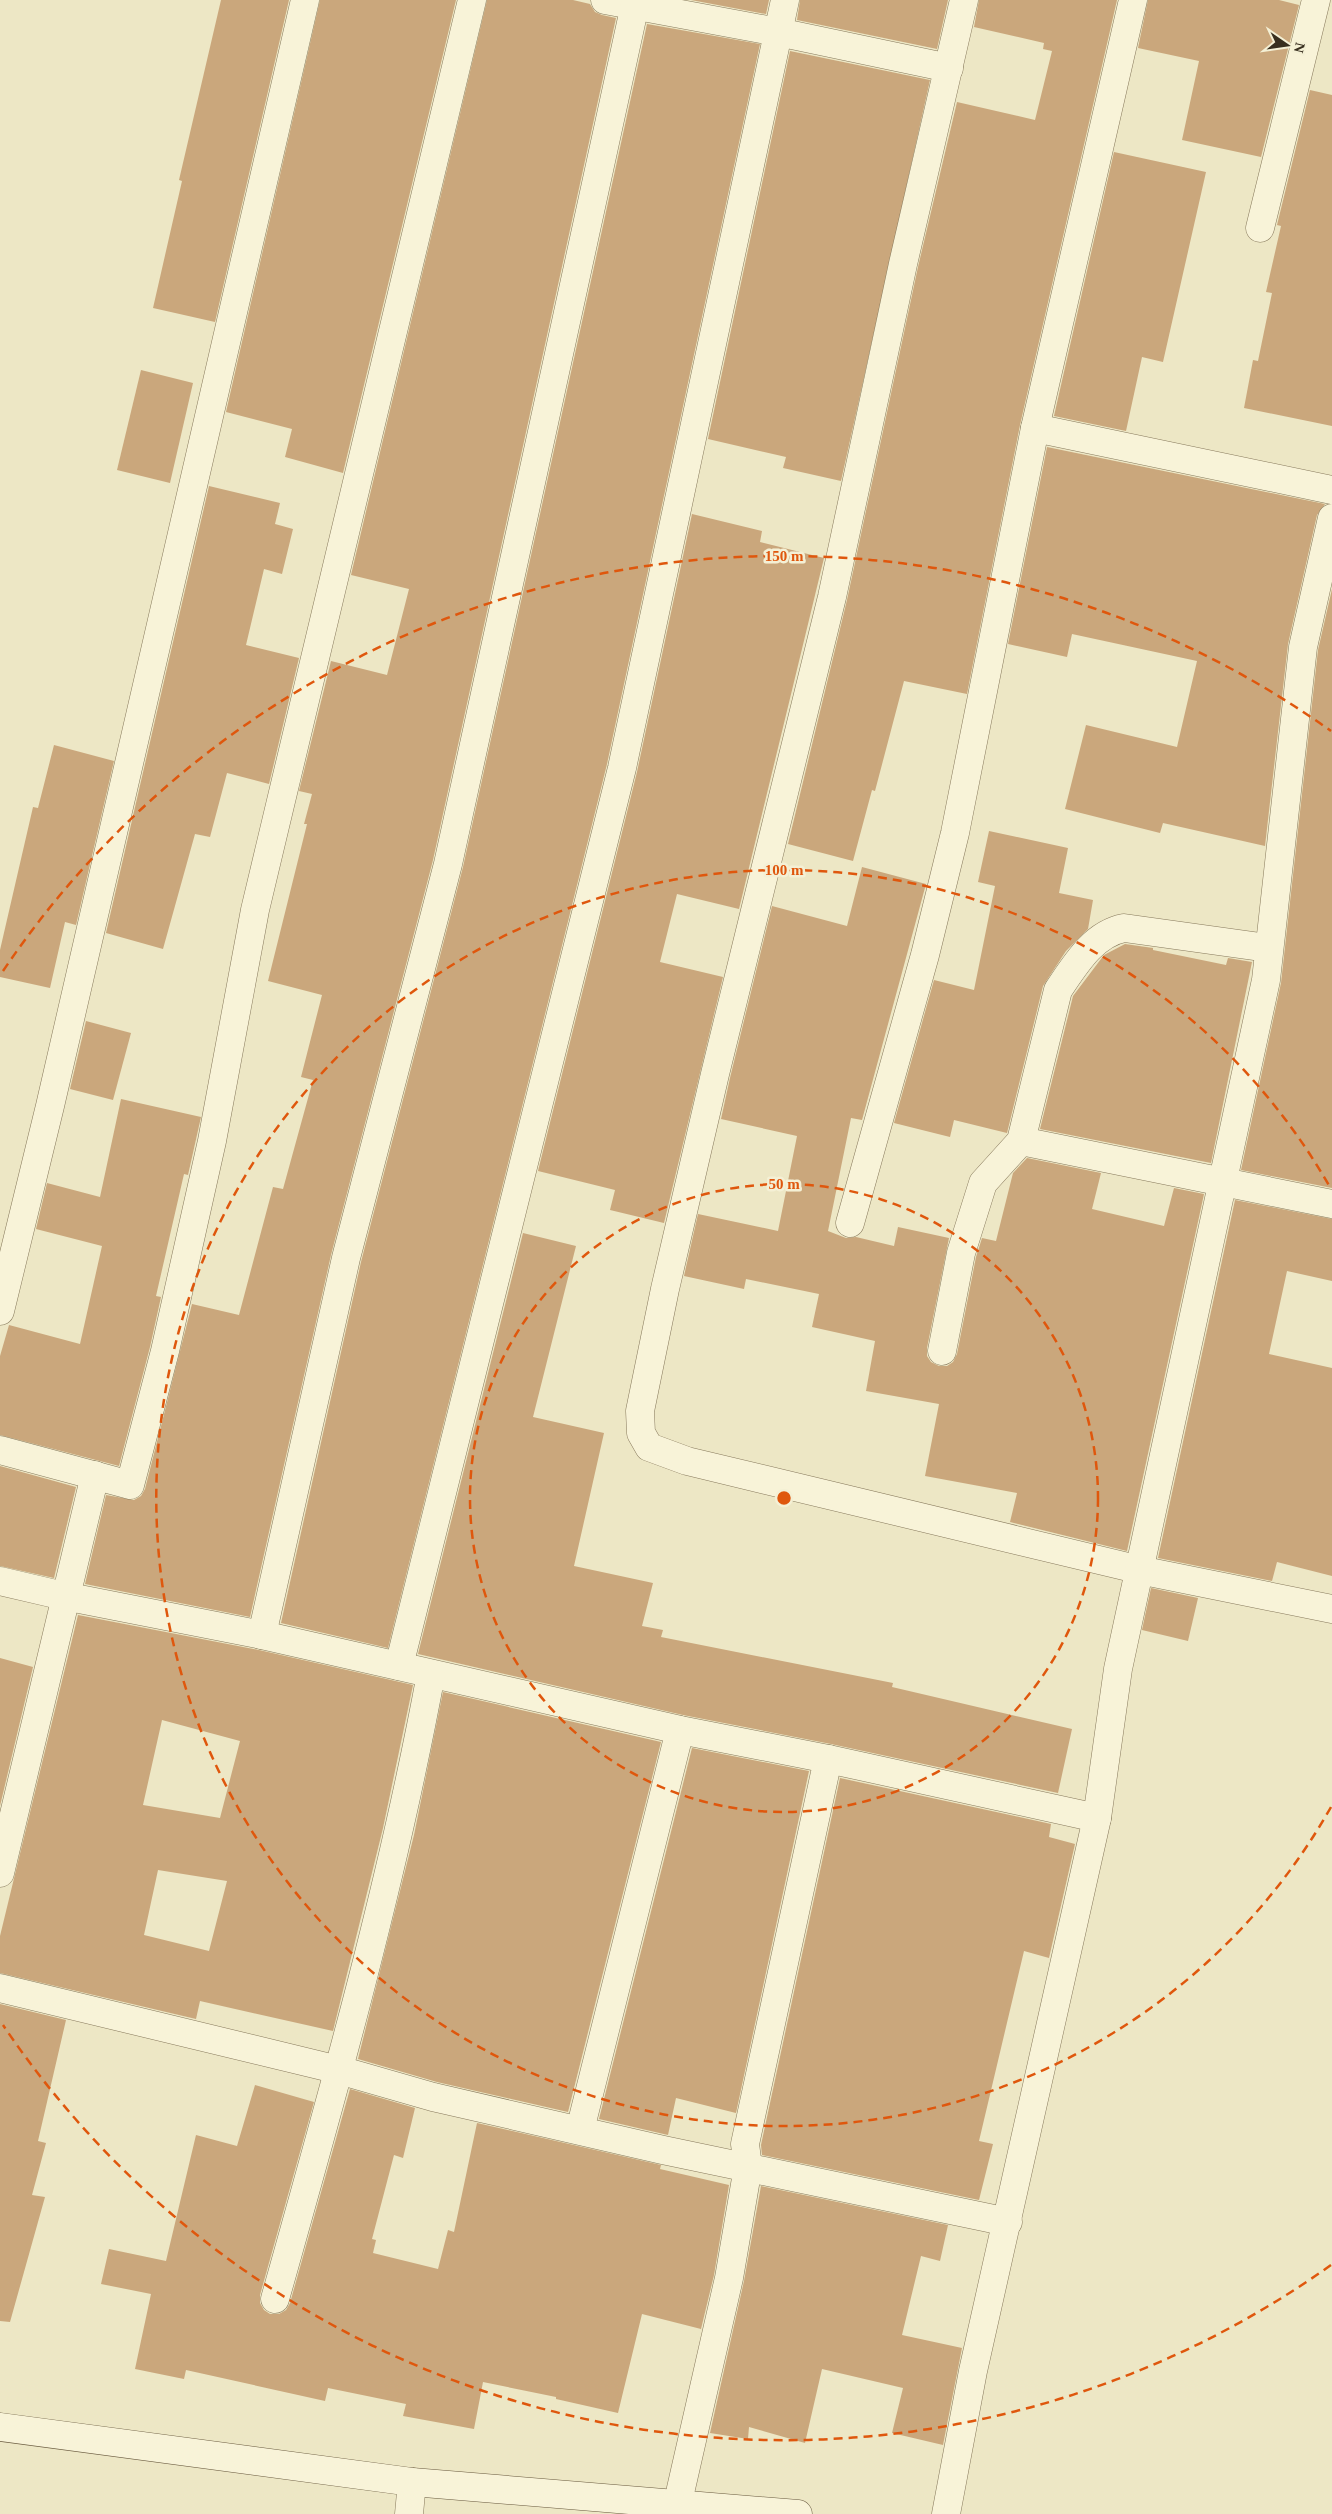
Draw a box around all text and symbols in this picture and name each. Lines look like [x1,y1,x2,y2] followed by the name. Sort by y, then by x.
[1262,20,1312,70] north arrow
[1291,41,1308,54] text: N
[765,548,804,564] text: 150 m
[765,862,804,878] text: 100 m
[768,1176,800,1192] text: 50 m
[775,1489,793,1507] centre of rings

